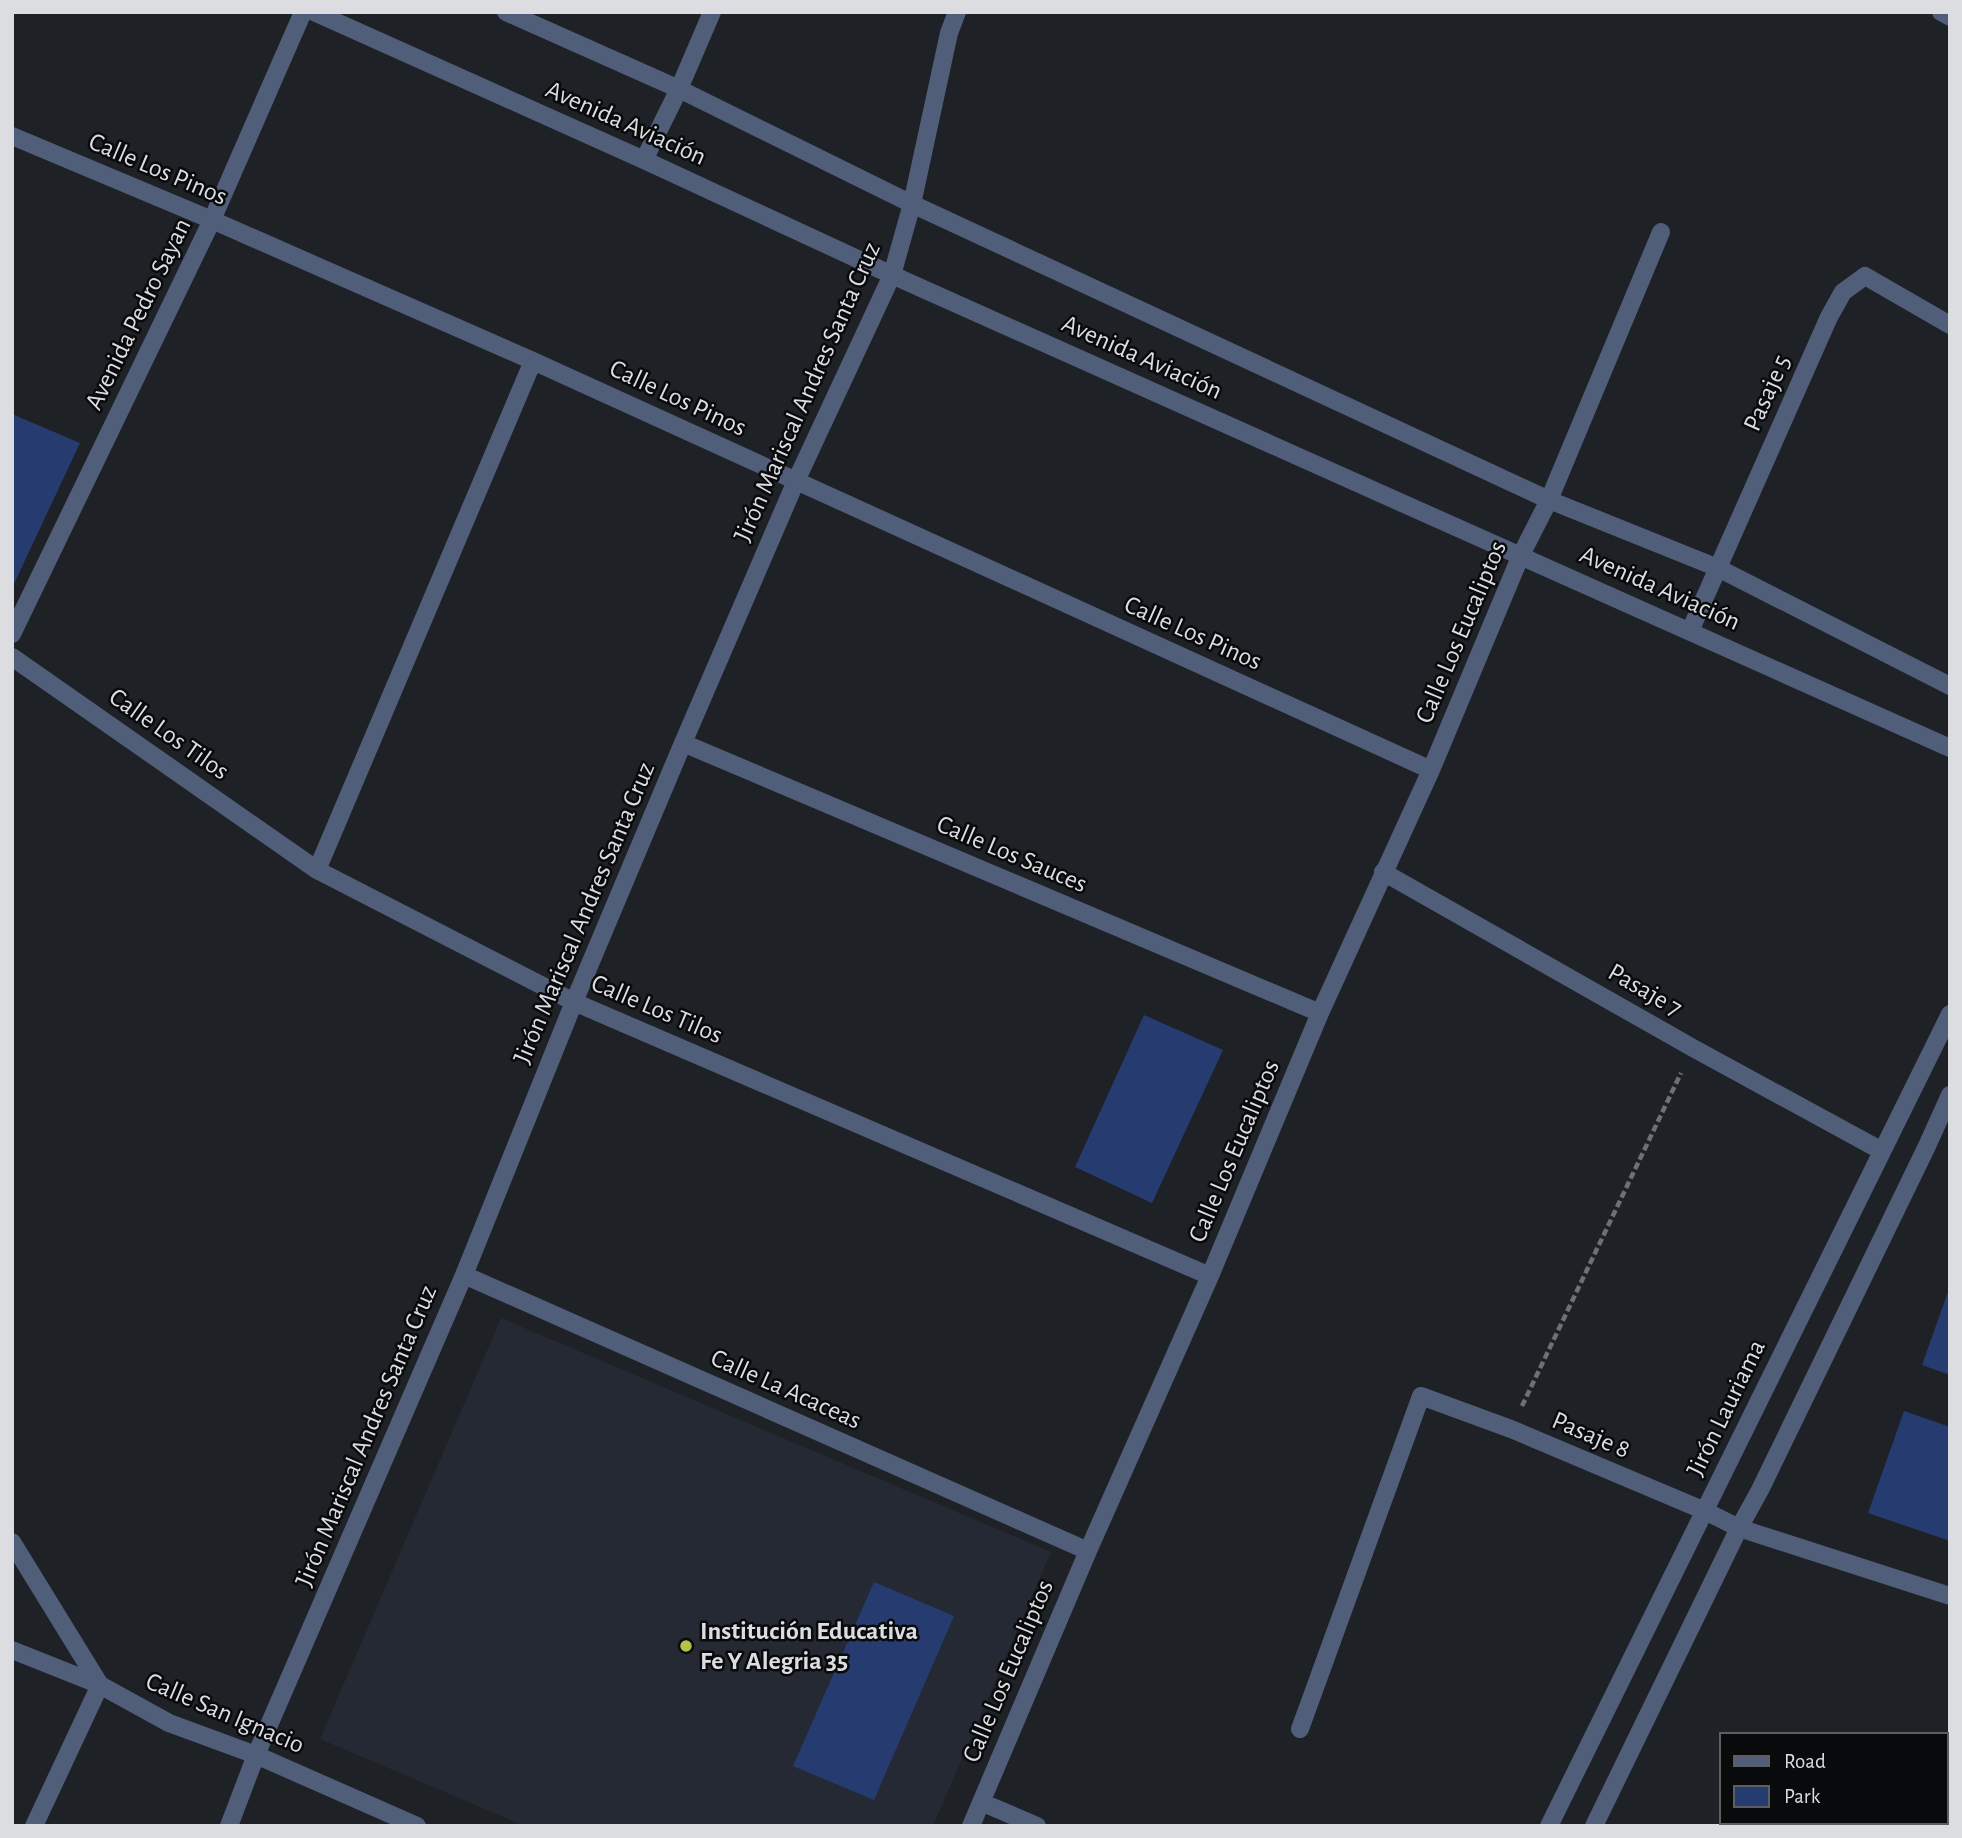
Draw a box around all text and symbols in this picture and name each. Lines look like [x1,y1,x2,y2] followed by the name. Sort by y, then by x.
[542,76,710,170] street label: Avenida Aviación
[85,128,231,210] street label: Calle Los Pinos
[80,214,196,414] street label: Avenida Pedro Sayan
[729,238,885,546] street label: Jirón Mariscal Andres Santa Cruz
[1058,310,1226,404] street label: Avenida Aviación
[1739,351,1795,435] street label: Pasaje 5
[606,355,750,441] street label: Calle Los Pinos
[1411,537,1511,727] street label: Calle Los Eucaliptos
[1576,541,1744,635] street label: Avenida Aviación
[1120,591,1266,675] street label: Calle Los Pinos
[104,683,234,785] street label: Calle Los Tilos
[509,759,659,1067] street label: Jirón Mariscal Andres Santa Cruz
[933,811,1091,897] street label: Calle Los Sauces
[1604,959,1686,1021] street label: Pasaje 7
[588,970,726,1048] street label: Calle Los Tilos
[1184,1056,1284,1246] street label: Calle Los Eucaliptos
[291,1282,441,1590] street label: Jirón Mariscal Andres Santa Cruz
[1682,1336,1770,1480] street label: Jirón Lauriama
[707,1344,865,1434] street label: Calle La Acaceas
[1548,1407,1634,1463] street label: Pasaje 8
[958,1576,1058,1766] street label: Calle Los Eucaliptos
[700,1618,918,1674] place label: Institución Educativa Fe Y Alegria 35
[678,1638,694,1654] marker: Institución Educativa Fe Y Alegria 35
[142,1668,308,1758] street label: Calle San Ignacio
[1720,1733,1948,1824] legend
[1784,1751,1826,1772] text: Road
[1784,1786,1821,1807] text: Park

